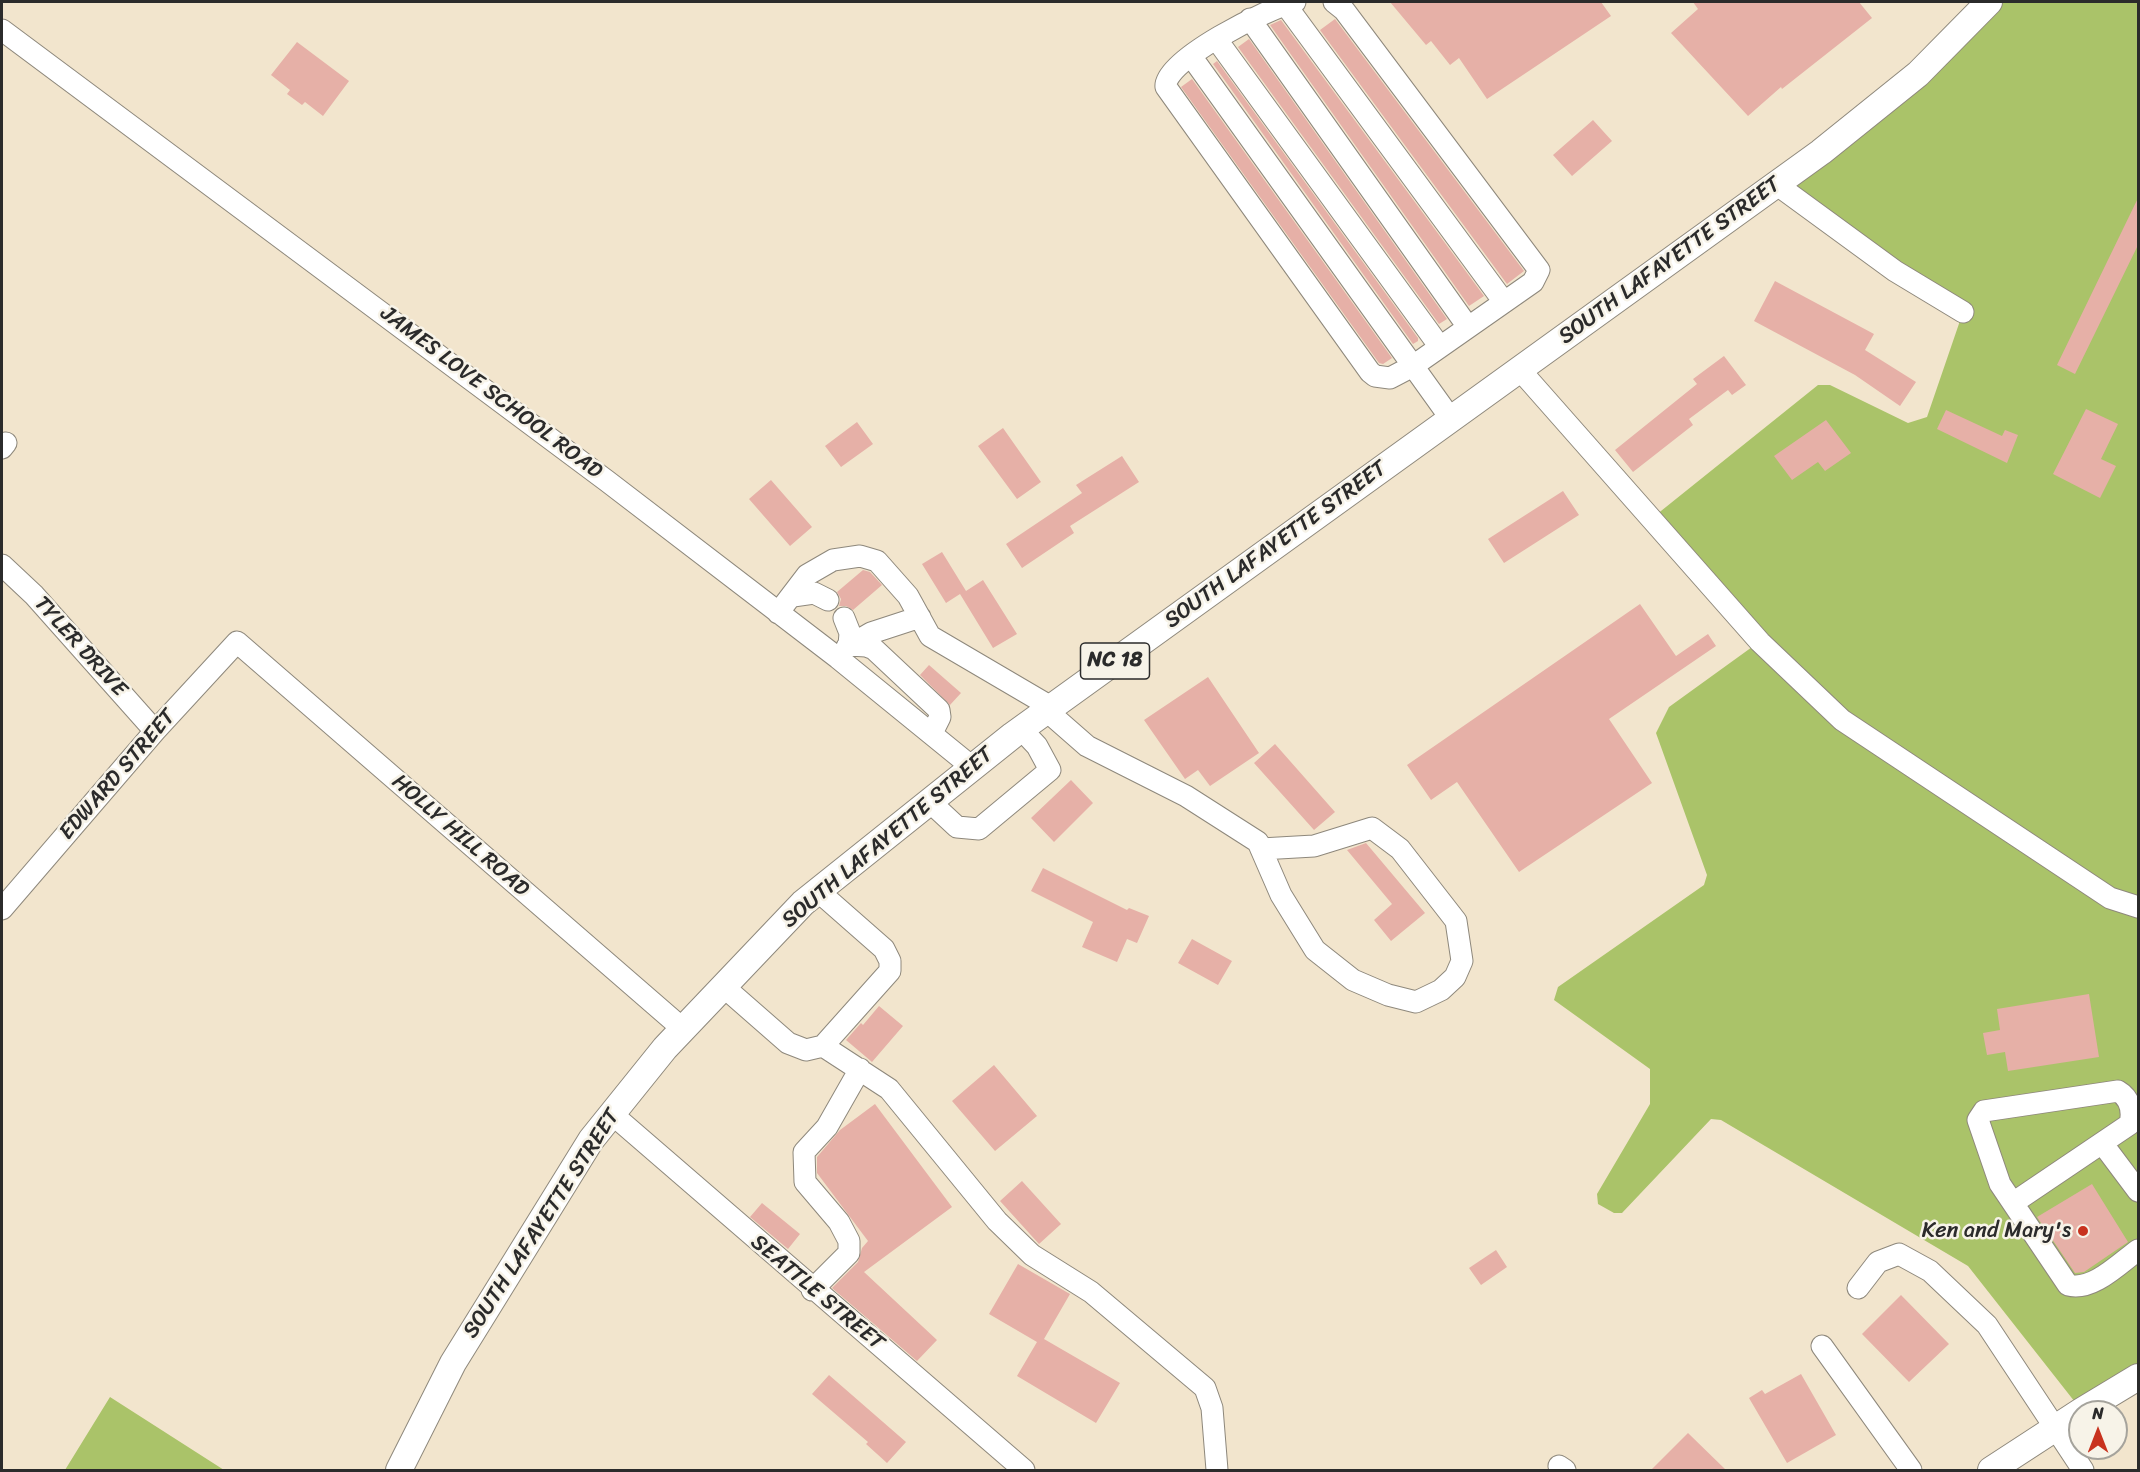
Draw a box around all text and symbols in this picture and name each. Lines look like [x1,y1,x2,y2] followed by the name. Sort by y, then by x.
[1554,172,1786,350] street label: SOUTH LAFAYETTE STREET
[375,301,607,485] street label: JAMES LOVE SCHOOL ROAD
[1160,456,1392,634] street label: SOUTH LAFAYETTE STREET
[28,591,132,703] street label: TYLER DRIVE
[1080,643,1150,679] road number: NC 18
[54,704,182,846] street label: EDWARD STREET
[777,742,999,934] street label: SOUTH LAFAYETTE STREET
[386,769,534,903] street label: HOLLY HILL ROAD
[458,1104,626,1344] street label: SOUTH LAFAYETTE STREET
[1922,1218,2071,1244] place label: Ken and Mary's
[2076,1224,2090,1238] marker: Ken and Mary's
[745,1229,889,1357] street label: SEATTLE STREET
[2092,1399,2104,1428] text: N
[2068,1400,2128,1460] north arrow

